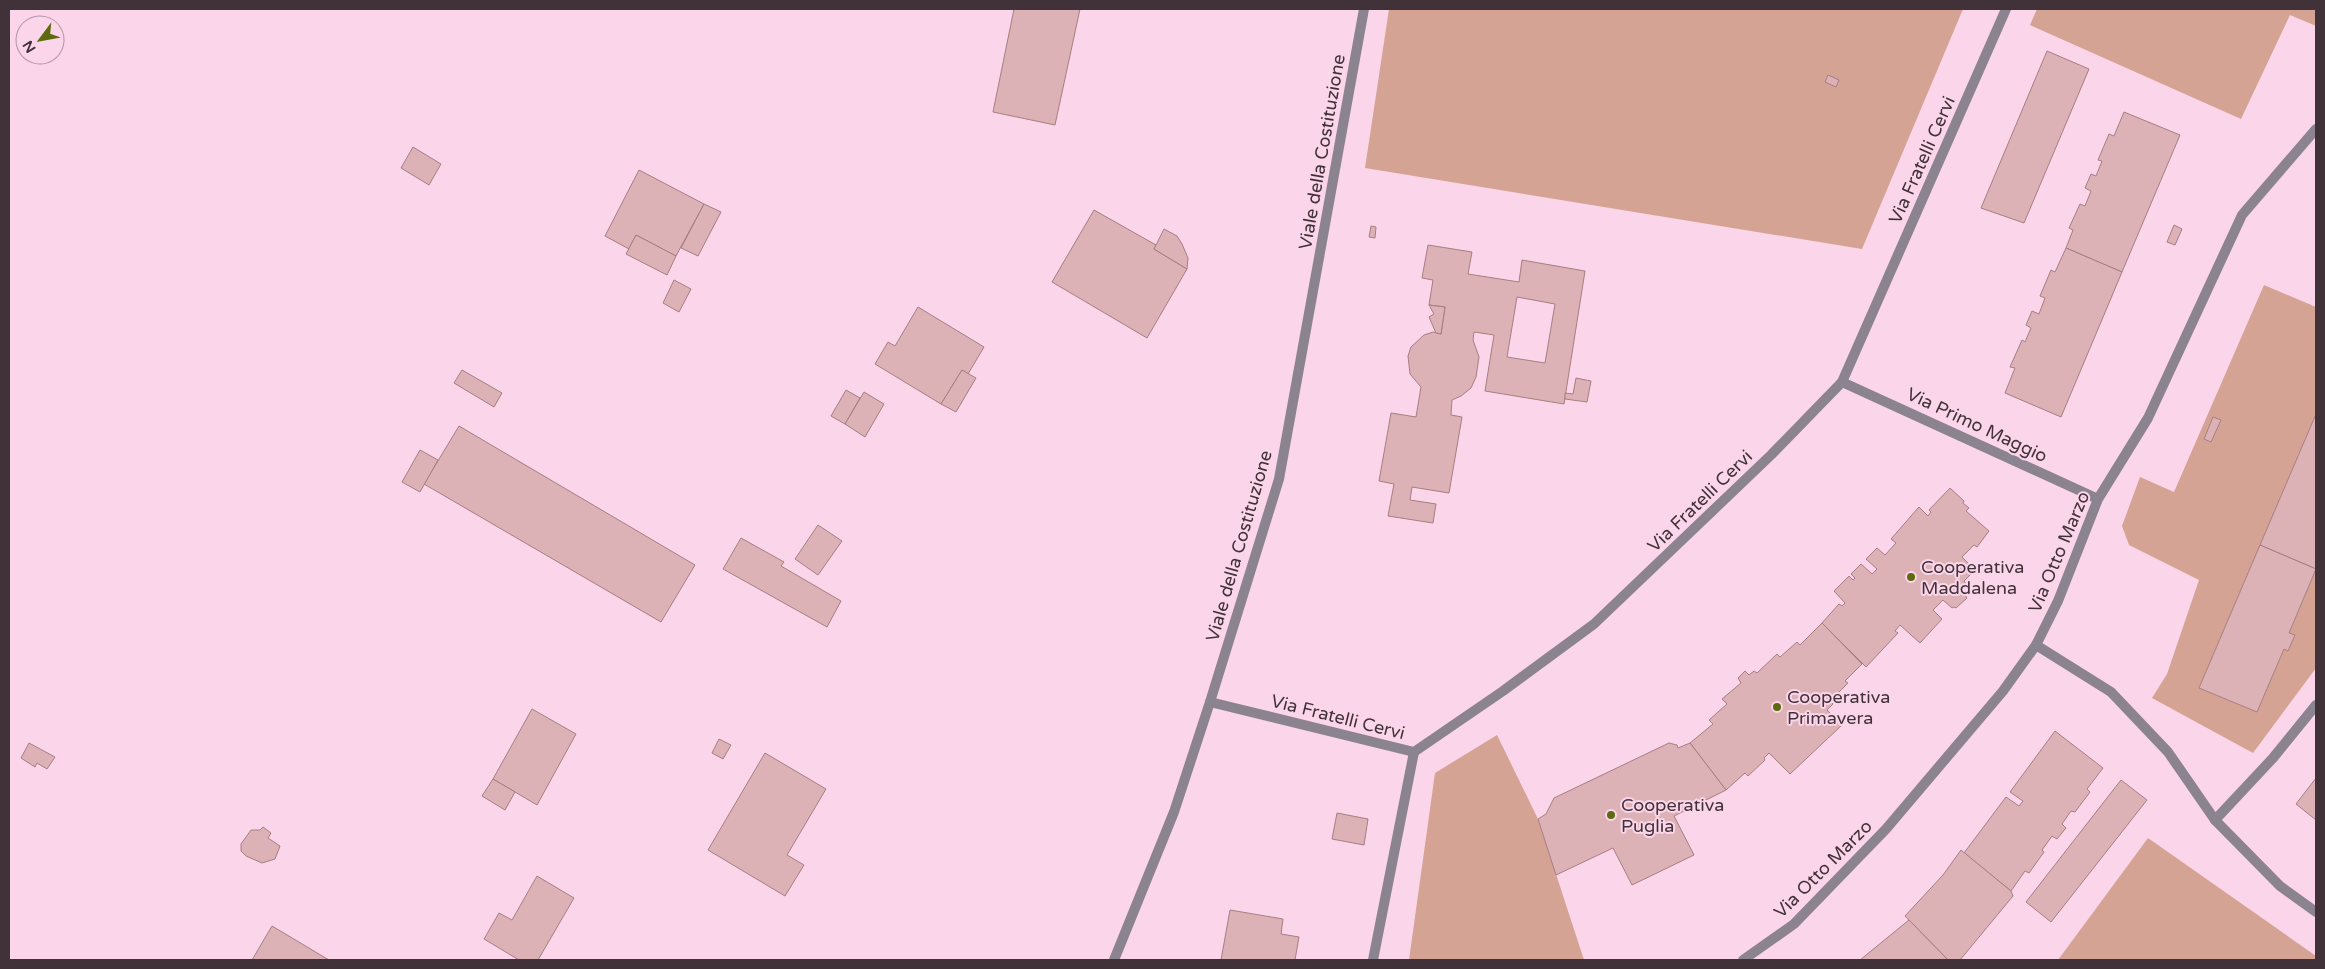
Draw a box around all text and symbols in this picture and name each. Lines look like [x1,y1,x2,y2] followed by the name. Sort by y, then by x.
[15,15,65,65] north arrow
[19,37,40,56] text: N
[1294,53,1350,251] street label: Viale della Costituzione
[1884,93,1960,227] street label: Via Fratelli Cervi
[1903,383,2051,467] street label: Via Primo Maggio
[1643,445,1757,557] street label: Via Fratelli Cervi
[1201,448,1277,644] street label: Viale della Costituzione
[2024,488,2094,616] street label: Via Otto Marzo
[1921,556,2024,599] place label: Cooperativa Maddalena
[1905,571,1917,583] marker: Cooperativa Maddalena
[1787,686,1890,729] place label: Cooperativa Primavera
[1269,690,1407,744] street label: Via Fratelli Cervi
[1771,701,1783,713] marker: Cooperativa Primavera
[1621,794,1724,837] place label: Cooperativa Puglia
[1605,809,1617,821] marker: Cooperativa Puglia
[1769,815,1877,923] street label: Via Otto Marzo

